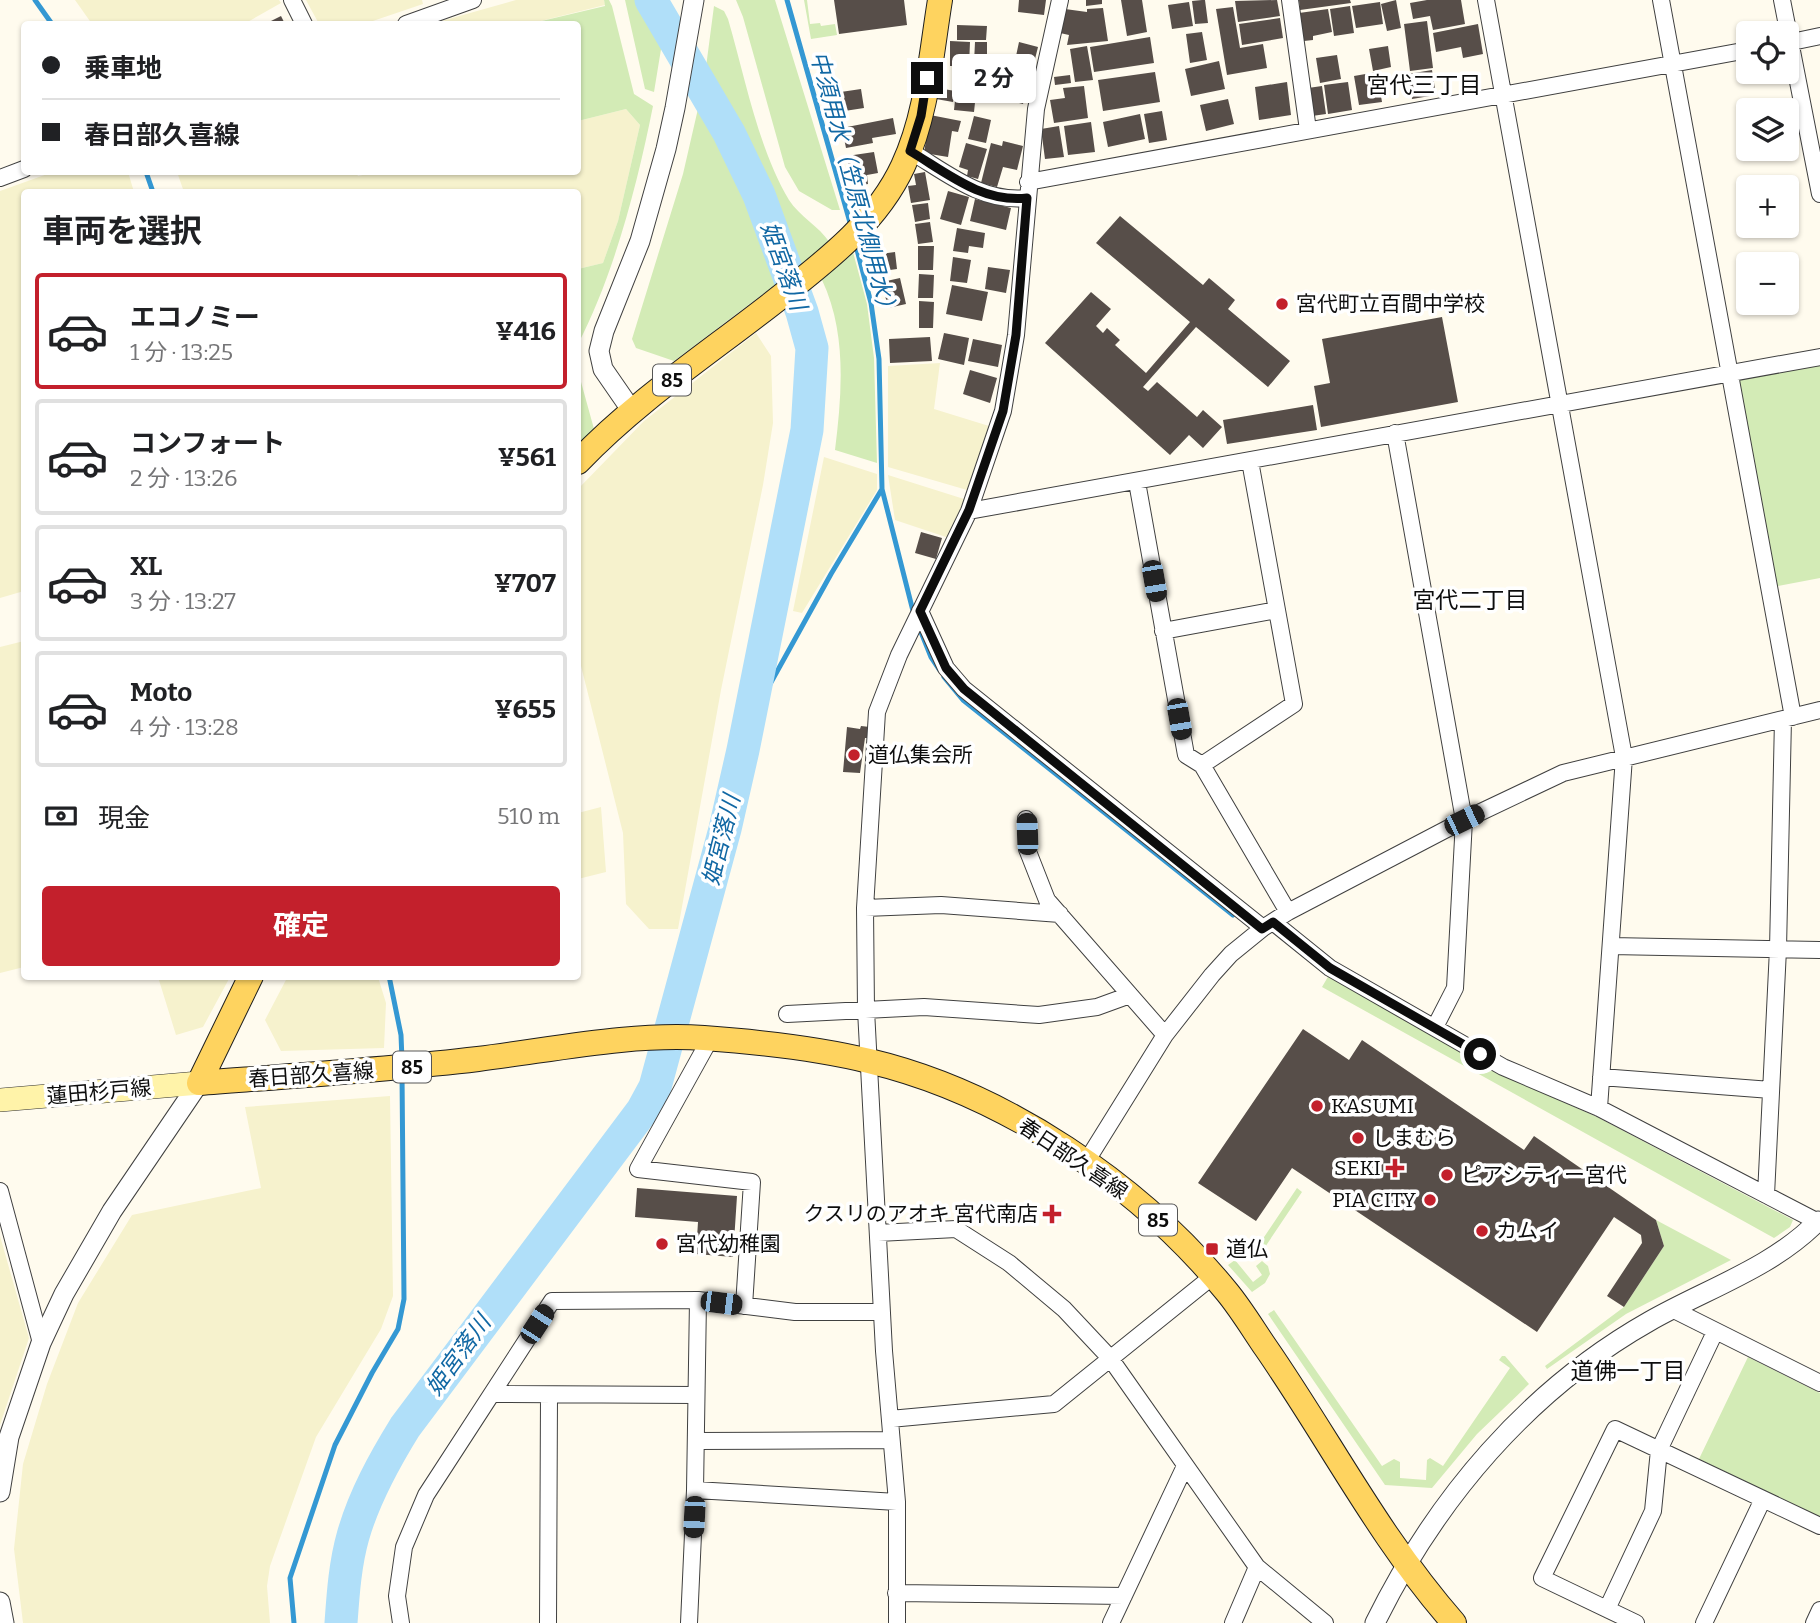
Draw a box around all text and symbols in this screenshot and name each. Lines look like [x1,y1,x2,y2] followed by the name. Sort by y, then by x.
[1736,21,1799,315] map controls
[1736,21,1799,84] button: locate
[805,48,903,322] water label: 中須用水（笠原北側用水）
[84,53,162,84] text: 乗車地
[951,54,1036,102] callout: 2 分
[911,62,943,94] route end
[974,64,1014,92] text: 2 分
[1367,71,1482,99] district label: 宮代三丁目
[1736,98,1799,161] button: layers
[84,120,240,151] text: 春日部久喜線
[1736,175,1799,238] button: +
[42,212,202,250] text: 車両を選択
[755,218,814,317] water label: 姫宮落川
[1736,252,1799,315] button: −
[1296,291,1485,317] place label: 宮代町立百間中学校
[1274,296,1290,312] marker: 宮代町立百間中学校
[46,300,109,363] icon: car
[130,302,260,333] text: エコノミー
[495,316,556,347] text: ¥416
[130,338,233,366] text: 1 分 · 13:25
[653,364,691,396] road number: 85
[46,426,109,489] icon: car
[130,428,285,459] text: コンフォート
[498,442,556,473] text: ¥561
[130,464,237,492] text: 2 分 · 13:26
[130,551,162,582] text: XL
[46,552,109,615] icon: car
[1141,558,1168,604] car
[494,568,556,599] text: ¥707
[1413,586,1528,614] district label: 宮代二丁目
[130,587,236,615] text: 3 分 · 13:27
[130,677,192,708] text: Moto
[46,678,109,741] icon: car
[495,694,556,725] text: ¥655
[1166,696,1193,742] car
[130,713,239,741] text: 4 分 · 13:28
[868,742,973,768] place label: 道仏集会所
[846,747,862,763] marker: 道仏集会所
[696,789,746,888] water label: 姫宮落川
[42,797,80,835] icon: cash
[1441,801,1488,839] car
[497,802,560,830] text: 510 m
[98,803,150,834] text: 現金
[1016,813,1039,855] car
[42,886,560,966] button: 確定
[1464,1038,1496,1070] route start
[393,1051,431,1082] road number: 85
[247,1058,375,1092] street label: 春日部久喜線
[46,1074,152,1110] street label: 蓮田杉戸線
[1331,1093,1414,1119] place label: KASUMI
[1309,1098,1325,1114] marker: KASUMI
[1014,1113,1132,1205] street label: 春日部久喜線
[1372,1125,1456,1151] place label: しまむら
[1350,1130,1366,1146] marker: しまむら
[1334,1155,1381,1181] place label: SEKI
[1387,1160,1403,1176] marker: SEKI
[1461,1162,1627,1188] place label: ピアシティー宮代
[1439,1167,1455,1183] marker: ピアシティー宮代
[1332,1187,1417,1213] place label: PIA CITY
[1422,1192,1438,1208] marker: PIA CITY
[803,1201,1038,1227] place label: クスリのアオキ 宮代南店
[1139,1204,1177,1236] road number: 85
[1044,1206,1060,1222] marker: クスリのアオキ 宮代南店
[1496,1218,1559,1244] place label: カムイ
[1474,1223,1490,1239] marker: カムイ
[676,1231,781,1257] place label: 宮代幼稚園
[654,1236,670,1252] marker: 宮代幼稚園
[1226,1236,1268,1262] place label: 道仏
[1204,1241,1220,1257] marker: 道仏
[699,1290,744,1316] car
[517,1301,558,1347] car
[420,1307,498,1400] water label: 姫宮落川
[1571,1357,1686,1385] district label: 道佛一丁目
[683,1495,706,1539] car

